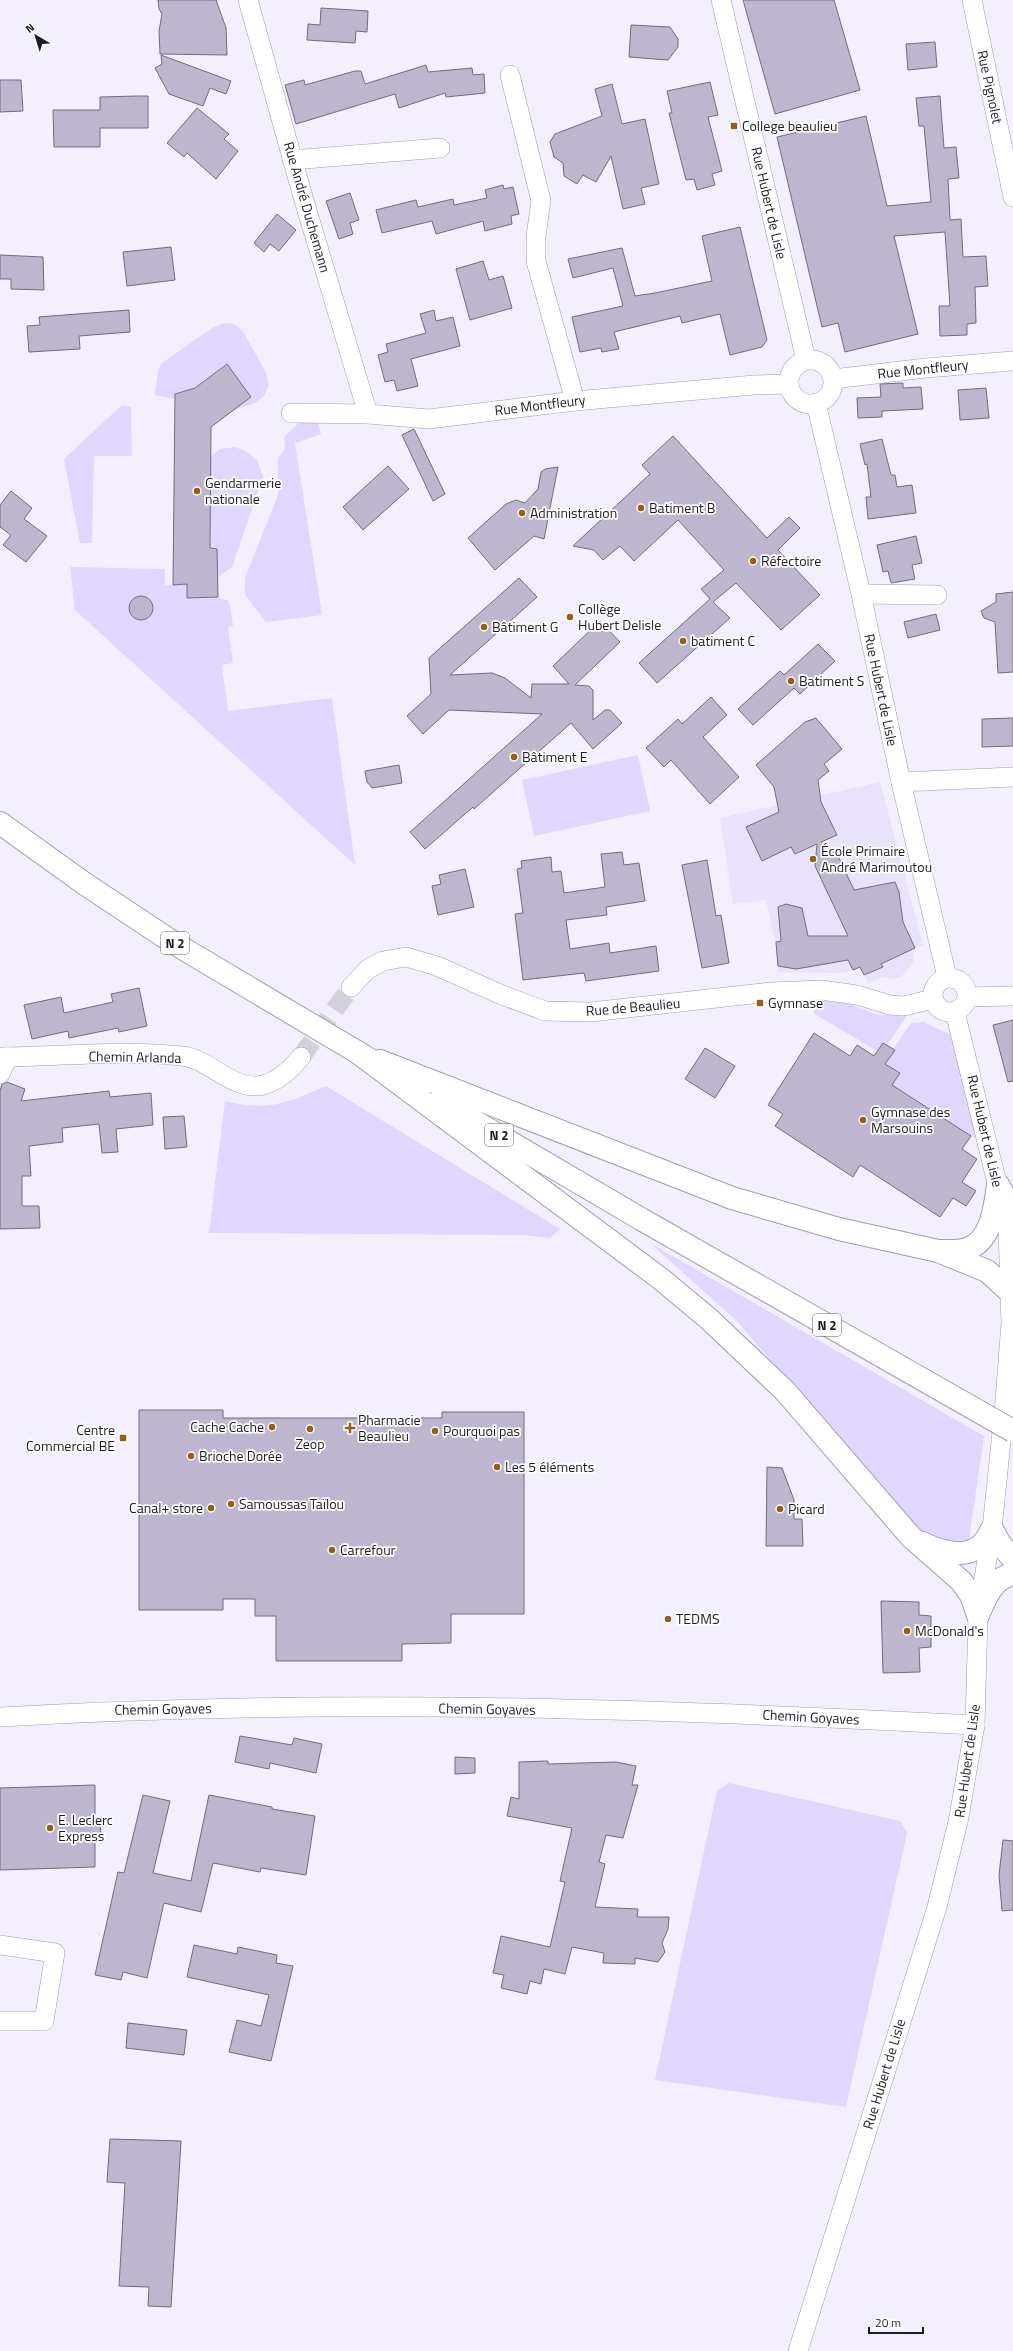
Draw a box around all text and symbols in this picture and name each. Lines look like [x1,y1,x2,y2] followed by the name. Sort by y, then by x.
[16,16,56,56] north arrow
[22,19,38,37] text: N
[972,48,1009,126] street label: Rue Pignolet
[742,115,837,136] place label: College beaulieu
[729,121,739,131] marker: College beaulieu
[279,139,336,275] street label: Rue André Duchemann
[746,145,793,261] street label: Rue Hubert de Lisle
[876,353,970,384] street label: Rue Montfleury
[493,388,587,421] street label: Rue Montfleury
[205,472,281,509] place label: Gendarmerie nationale
[192,486,202,496] marker: Gendarmerie nationale
[649,497,716,518] place label: Batiment B
[530,502,617,523] place label: Administration
[636,503,646,513] marker: Batiment B
[517,508,527,518] marker: Administration
[761,550,821,571] place label: Réfectoire
[748,556,758,566] marker: Réfectoire
[578,598,661,635] place label: Collège Hubert Delisle
[565,612,575,622] marker: Collège Hubert Delisle
[492,616,559,637] place label: Bâtiment G
[479,622,489,632] marker: Bâtiment G
[691,630,756,651] place label: batiment C
[859,632,904,748] street label: Rue Hubert de Lisle
[678,636,688,646] marker: batiment C
[799,670,864,691] place label: Batiment S
[786,676,796,686] marker: Batiment S
[522,746,588,767] place label: Bâtiment E
[509,752,519,762] marker: Bâtiment E
[821,840,932,877] place label: École Primaire André Marimoutou
[808,854,818,864] marker: École Primaire André Marimoutou
[161,932,189,954] road number: N 2
[585,992,681,1021] street label: Rue de Beaulieu
[768,992,823,1013] place label: Gymnase
[755,998,765,1008] marker: Gymnase
[88,1045,182,1068] street label: Chemin Arlanda
[962,1073,1009,1189] street label: Rue Hubert de Lisle
[871,1101,950,1138] place label: Gymnase des Marsouins
[858,1115,868,1125] marker: Gymnase des Marsouins
[485,1124,513,1146] road number: N 2
[813,1314,841,1336] road number: N 2
[358,1409,421,1446] place label: Pharmacie Beaulieu
[190,1416,264,1437] place label: Cache Cache
[26,1419,115,1456] place label: Centre Commercial BE
[443,1420,520,1441] place label: Pourquoi pas
[267,1422,277,1432] marker: Cache Cache
[345,1423,355,1433] marker: Pharmacie Beaulieu
[305,1424,315,1434] marker: Zeop
[430,1426,440,1436] marker: Pourquoi pas
[118,1433,128,1443] marker: Centre Commercial BE
[295,1433,325,1454] place label: Zeop
[199,1445,282,1466] place label: Brioche Dorée
[186,1451,196,1461] marker: Brioche Dorée
[505,1456,594,1477] place label: Les 5 éléments
[492,1462,502,1472] marker: Les 5 éléments
[239,1493,344,1514] place label: Samoussas Taïlou
[129,1497,203,1518] place label: Canal+ store
[788,1498,825,1519] place label: Picard
[226,1499,236,1509] marker: Samoussas Taïlou
[206,1503,216,1513] marker: Canal+ store
[775,1504,785,1514] marker: Picard
[340,1539,396,1560] place label: Carrefour
[327,1545,337,1555] marker: Carrefour
[676,1608,719,1629] place label: TEDMS
[663,1614,673,1624] marker: TEDMS
[915,1620,984,1641] place label: McDonald's
[902,1626,912,1636] marker: McDonald's
[114,1697,212,1720] street label: Chemin Goyaves
[438,1697,536,1720] street label: Chemin Goyaves
[762,1703,860,1730] street label: Chemin Goyaves
[948,1703,985,1819] street label: Rue Hubert de Lisle
[58,1809,113,1846] place label: E. Leclerc Express
[45,1823,55,1833] marker: E. Leclerc Express
[857,2016,910,2132] street label: Rue Hubert de Lisle
[869,2309,923,2335] scale bar
[875,2313,901,2332] text: 20 m

